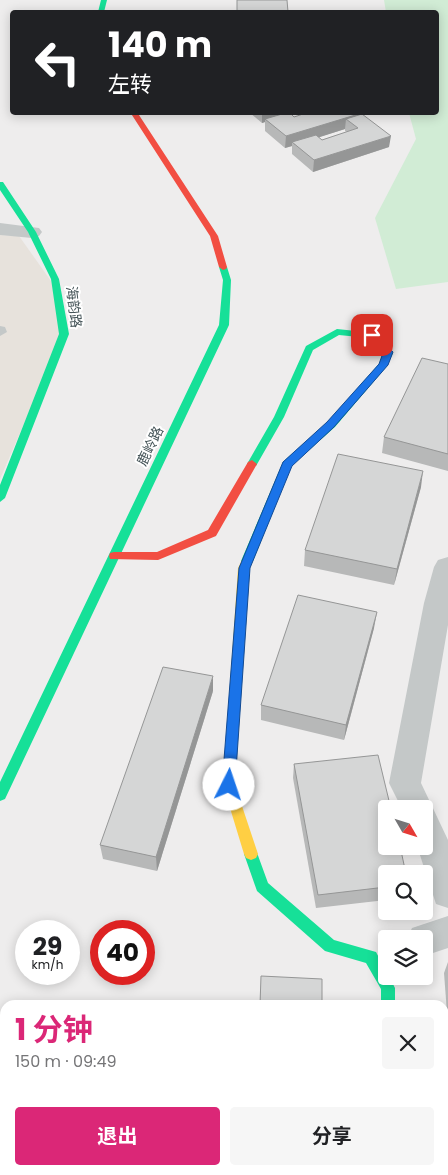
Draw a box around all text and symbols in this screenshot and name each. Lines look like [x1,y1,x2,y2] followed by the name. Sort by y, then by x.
[108,20,212,69] text: 140 m
[25,30,90,95] icon: left
[108,69,152,100] text: 左转
[62,285,86,329] street label: 海韵路
[351,314,393,356] pin
[358,321,386,349] icon: arrive
[132,423,168,469] street label: 鹿岭路
[202,758,254,810] position arrow
[378,800,432,855] north arrow
[378,800,433,985] map controls
[378,865,433,920] button: search
[90,920,155,985] speed limit sign: 40
[33,929,62,964] text: 29
[378,930,433,985] button: layers
[32,956,63,973] text: km/h
[15,1008,93,1051] text: 1 分钟
[382,1017,434,1069] button: close
[15,1050,117,1073] text: 150 m · 09:49
[15,1107,220,1165] button: 退出
[230,1107,434,1165] button: 分享

